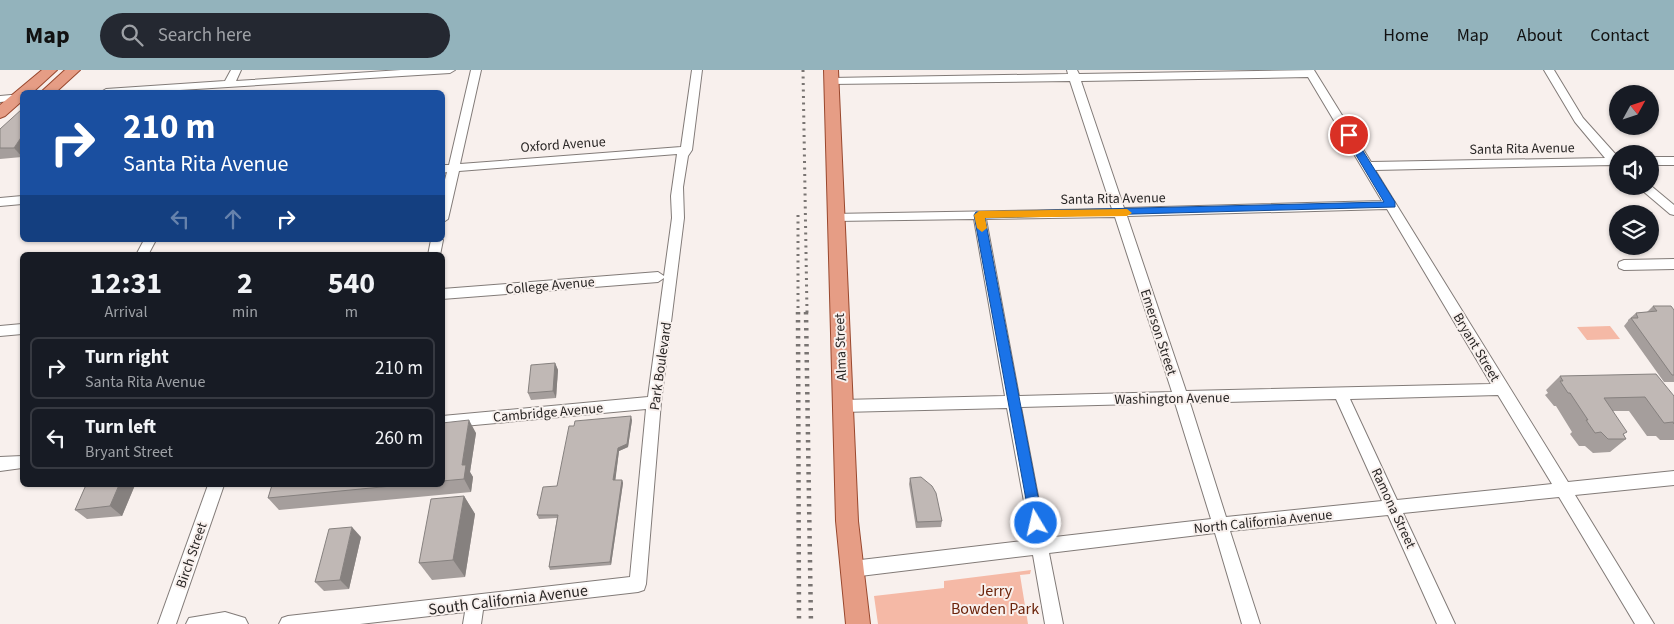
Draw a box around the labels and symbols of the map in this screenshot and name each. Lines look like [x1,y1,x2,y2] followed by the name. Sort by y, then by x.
[1609,85,1659,135] north arrow
[1328,114,1370,156] pin
[520,132,606,158] street label: Oxford Avenue
[1469,138,1575,160] street label: Santa Rita Avenue
[1060,188,1166,210] street label: Santa Rita Avenue
[505,272,595,300] street label: College Avenue
[1135,287,1182,378] street label: Emerson Street
[1448,309,1505,386] street label: Bryant Street
[830,313,852,381] street label: Alma Street
[645,321,677,411] street label: Park Boulevard
[1114,388,1230,410] street label: Washington Avenue
[492,398,604,428] street label: Cambridge Avenue
[1366,465,1421,552] street label: Ramona Street
[1009,496,1061,548] position arrow
[1193,505,1333,539] street label: North California Avenue
[171,520,213,591] street label: Birch Street
[427,579,589,621] street label: South California Avenue
[951,580,1039,620] park label: Jerry Bowden Park

